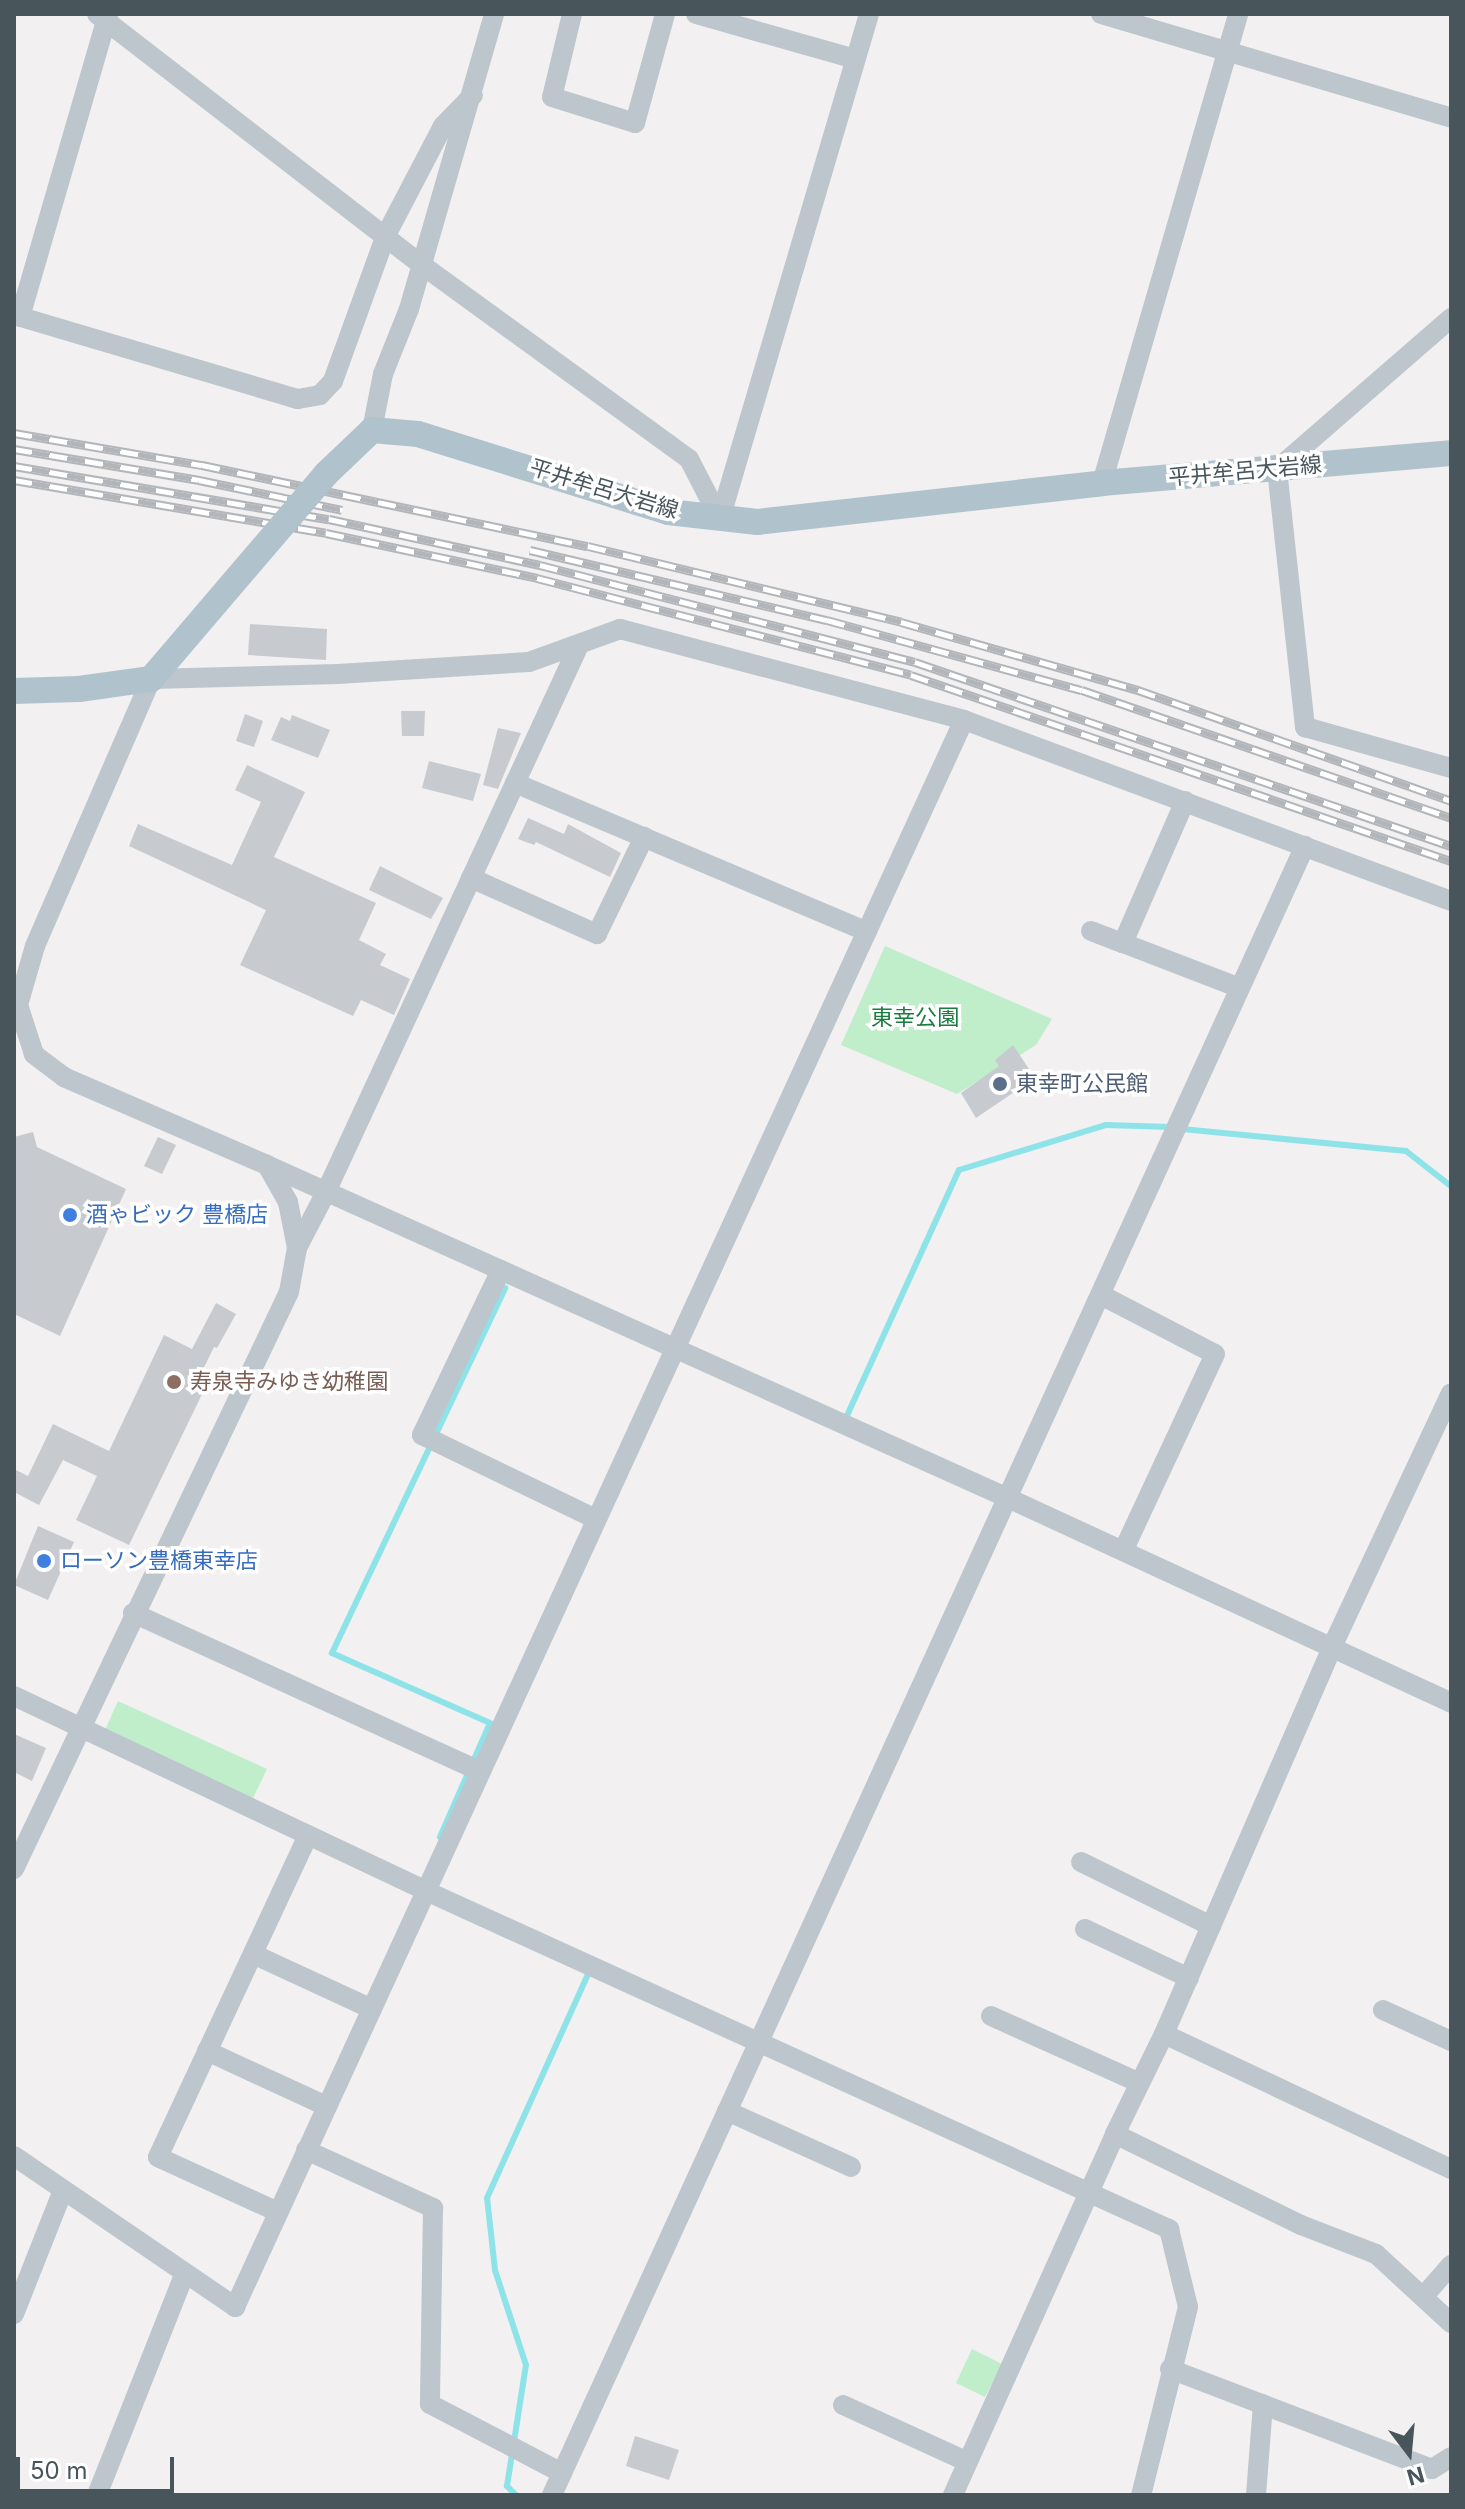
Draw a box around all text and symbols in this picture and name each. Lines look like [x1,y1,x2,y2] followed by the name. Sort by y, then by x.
[1167,451,1323,491] street label: 平井牟呂大岩線
[527,454,681,524] street label: 平井牟呂大岩線
[871,1005,959,1031] park label: 東幸公園
[1016,1071,1148,1097] place label: 東幸町公民館
[991,1075,1009,1093] marker: 東幸町公民館
[86,1202,268,1228] place label: 酒ゃビック 豊橋店
[61,1206,79,1224] marker: 酒ゃビック 豊橋店
[190,1369,388,1395] place label: 寿泉寺みゆき幼稚園
[165,1373,183,1391] marker: 寿泉寺みゆき幼稚園
[60,1548,258,1574] place label: ローソン豊橋東幸店
[35,1552,53,1570] marker: ローソン豊橋東幸店
[1369,2413,1449,2493] north arrow
[20,2441,178,2491] scale bar
[30,2456,88,2485] text: 50 m
[1404,2461,1427,2491] text: N

